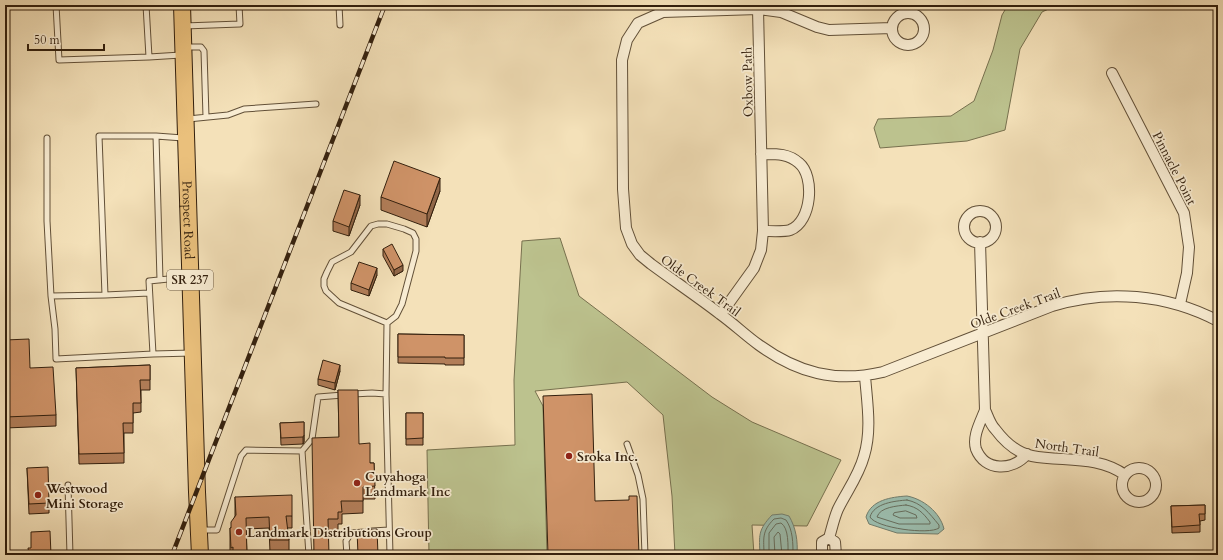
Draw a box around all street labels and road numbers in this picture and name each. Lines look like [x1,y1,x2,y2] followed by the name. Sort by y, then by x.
[738,47,758,117] street label: Oxbow Path
[1148,129,1200,208] street label: Pinnacle Point
[177,180,198,260] street label: Prospect Road
[657,251,745,321] street label: Olde Creek Trail
[167,270,213,290] road number: SR 237
[968,284,1064,334] street label: Olde Creek Trail
[1034,435,1101,461] street label: North Trail

